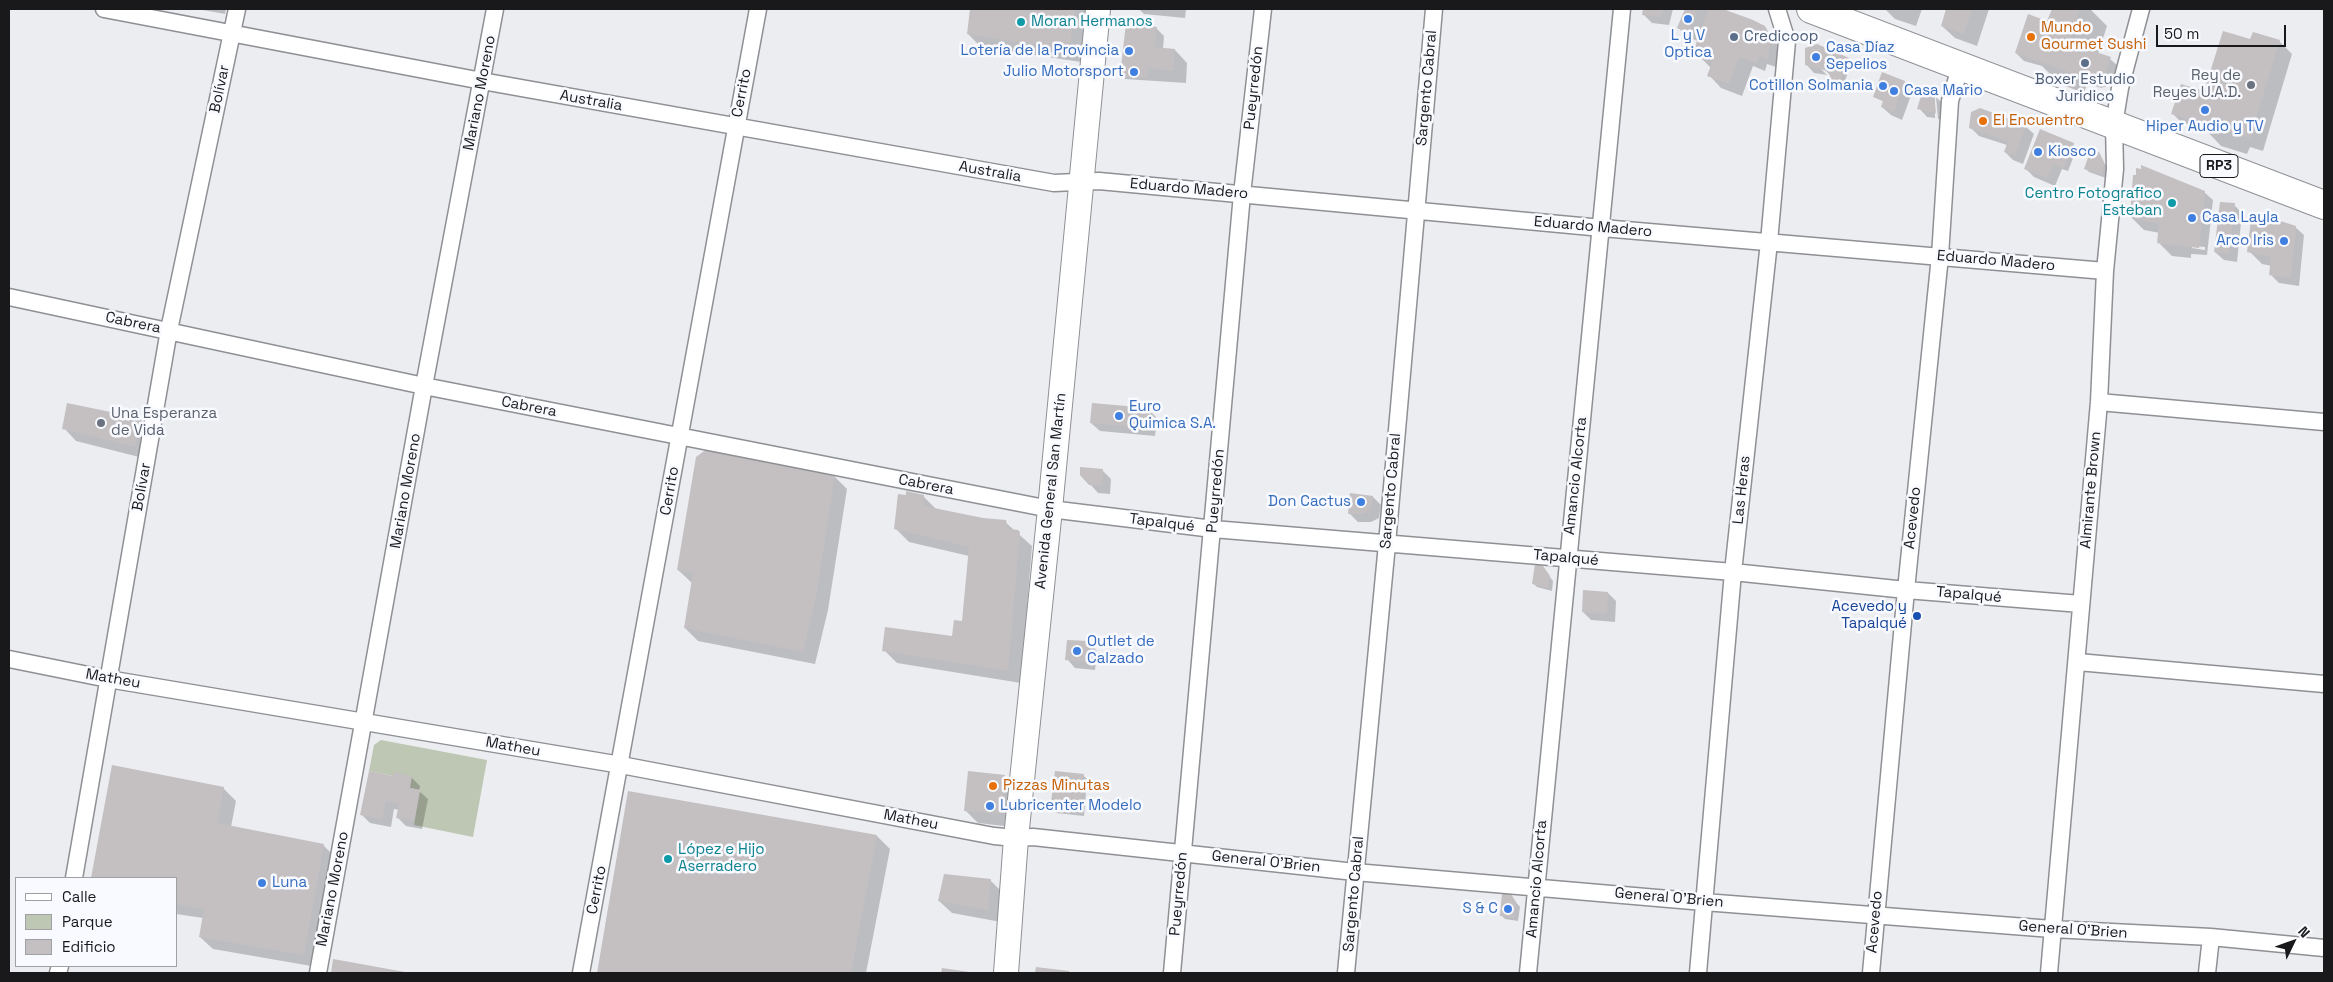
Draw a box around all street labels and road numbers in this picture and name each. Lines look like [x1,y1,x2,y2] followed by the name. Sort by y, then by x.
[1413,29,1441,147] street label: Sargento Cabral
[460,34,500,152] street label: Mariano Moreno
[1241,45,1267,131] street label: Pueyrredón
[206,63,234,115] street label: Bolívar
[728,67,756,119] street label: Cerrito
[558,87,624,115] street label: Australia
[2200,154,2238,178] road number: RP3
[957,158,1023,186] street label: Australia
[1129,175,1249,203] street label: Eduardo Madero
[1533,213,1653,241] street label: Eduardo Madero
[1936,247,2056,275] street label: Eduardo Madero
[104,308,162,338] street label: Cabrera
[1032,392,1070,590] street label: Avenida General San Martín
[500,393,558,421] street label: Cabrera
[1561,416,1591,536] street label: Amancio Alcorta
[2077,431,2105,549] street label: Almirante Brown
[387,432,425,550] street label: Mariano Moreno
[1377,432,1405,550] street label: Sargento Cabral
[1203,448,1229,534] street label: Pueyrredón
[1729,455,1755,525] street label: Las Heras
[129,461,155,513] street label: Bolívar
[657,465,683,517] street label: Cerrito
[897,471,955,499] street label: Cabrera
[1901,486,1925,550] street label: Acevedo
[1128,510,1196,536] street label: Tapalqué
[1532,546,1600,570] street label: Tapalqué
[1935,583,2003,607] street label: Tapalqué
[84,665,142,693] street label: Matheu
[484,733,542,761] street label: Matheu
[882,806,940,834] street label: Matheu
[1523,819,1551,939] street label: Amancio Alcorta
[313,830,353,948] street label: Mariano Moreno
[1340,835,1368,953] street label: Sargento Cabral
[1211,847,1321,877] street label: General O'Brien
[1166,851,1192,937] street label: Pueyrredón
[583,864,611,916] street label: Cerrito
[1614,884,1724,912] street label: General O'Brien
[1863,890,1887,954] street label: Acevedo
[2018,917,2128,943] street label: General O'Brien

